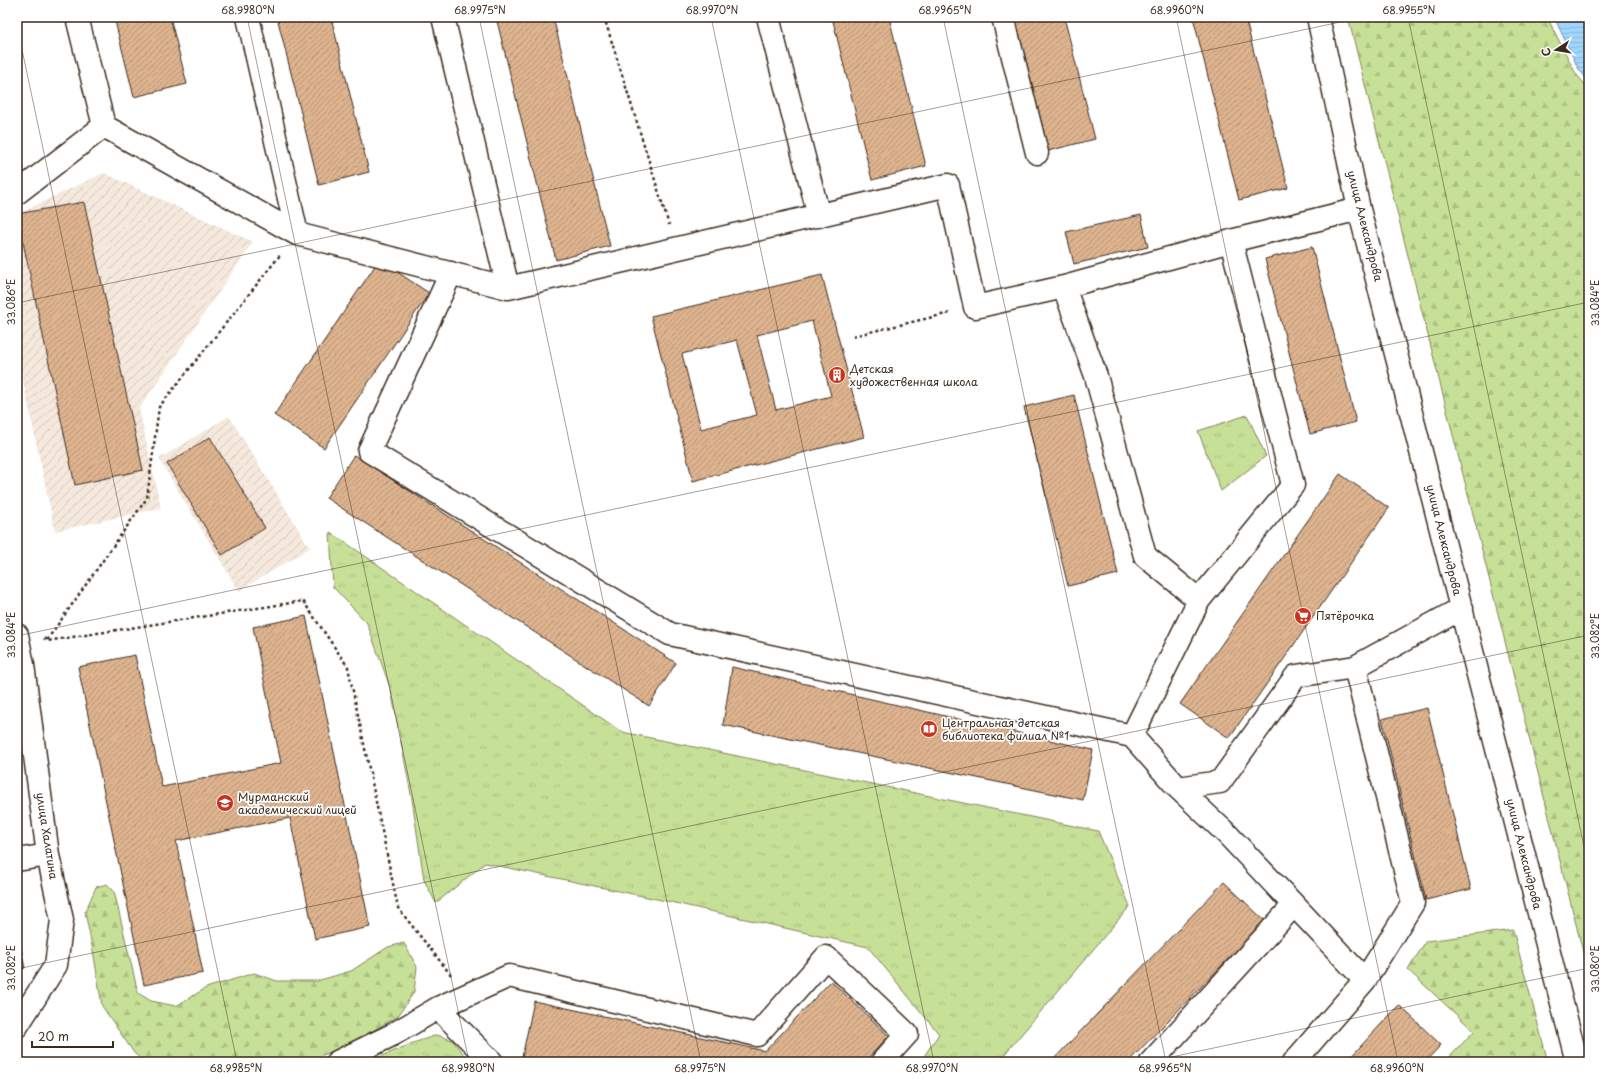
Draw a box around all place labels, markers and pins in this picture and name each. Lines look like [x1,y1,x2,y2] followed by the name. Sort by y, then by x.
[849,360,978,390] place label: Детская художественная школа
[827,365,847,385] building icon: Детская художественная школа
[1293,606,1313,626] supermarket icon: Пятёрочка
[1316,607,1374,624] place label: Пятёрочка
[942,714,1069,744] place label: Центральная детская библиотека филиал №1
[919,719,939,739] library icon: Центральная детская библиотека филиал №1
[238,788,357,818] place label: Мурманский академический лицей
[215,793,235,813] school or university icon: Мурманский академический лицей

